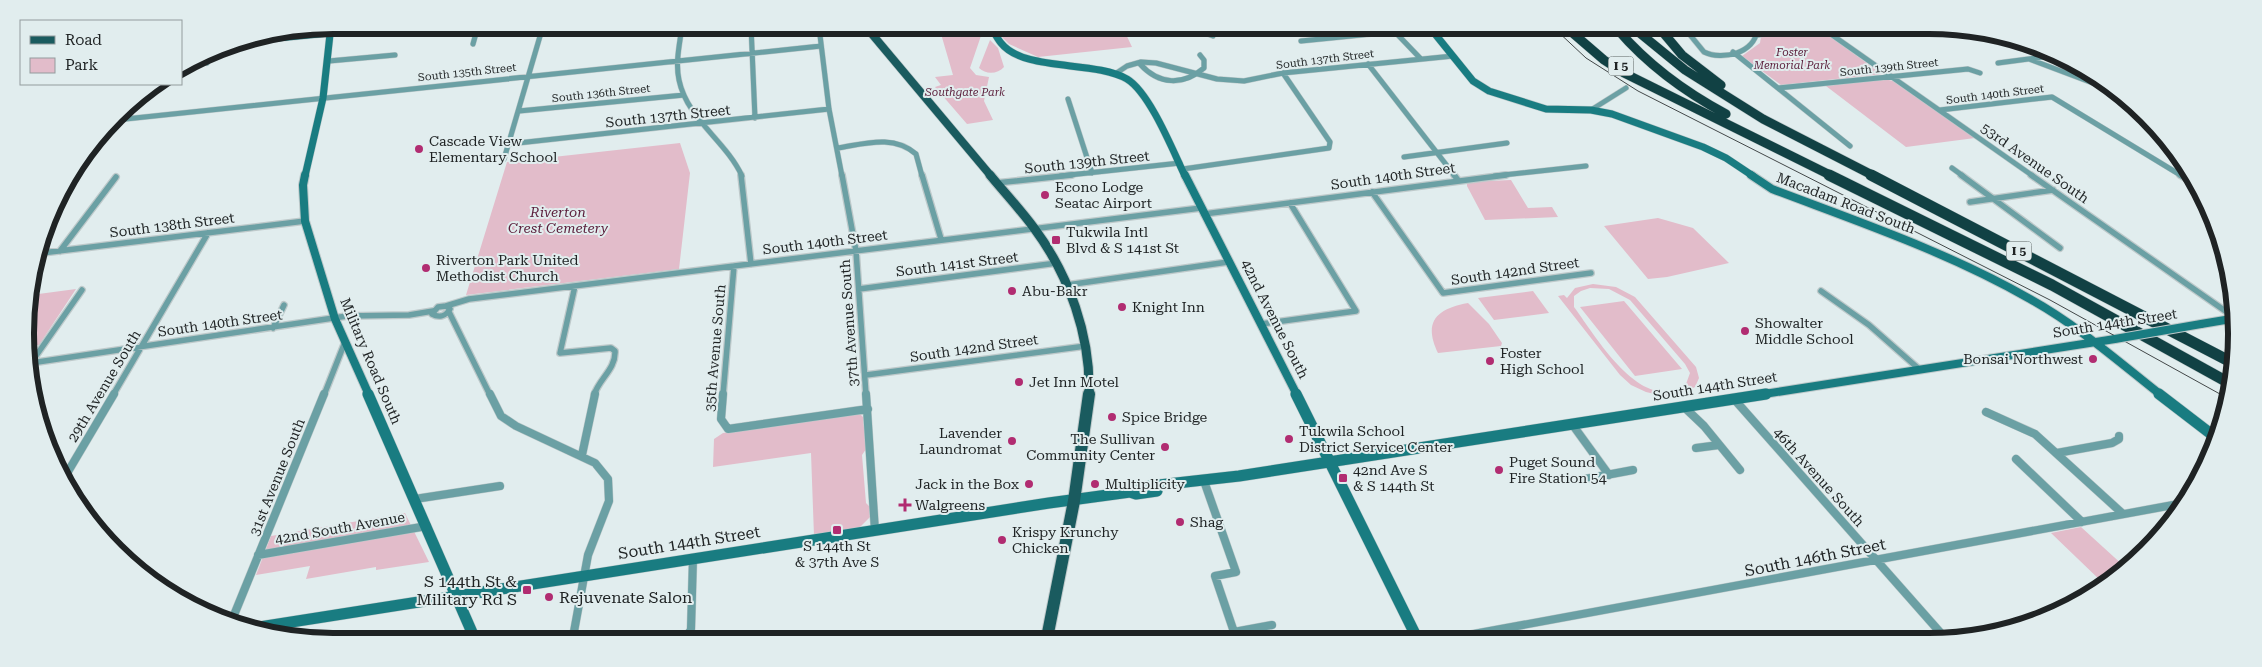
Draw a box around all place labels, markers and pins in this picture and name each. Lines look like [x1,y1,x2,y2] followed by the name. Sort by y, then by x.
[429,133,558,165] place label: Cascade View Elementary School
[413,143,425,155] marker: Cascade View Elementary School
[1055,179,1152,211] place label: Econo Lodge Seatac Airport
[1039,189,1051,201] marker: Econo Lodge Seatac Airport
[1066,224,1179,256] place label: Tukwila Intl Blvd & S 141st St
[1050,234,1062,246] marker: Tukwila Intl Blvd & S 141st St
[436,252,579,284] place label: Riverton Park United Methodist Church
[420,262,432,274] marker: Riverton Park United Methodist Church
[1022,283,1088,299] place label: Abu-Bakr
[1006,285,1018,297] marker: Abu-Bakr
[1132,299,1205,315] place label: Knight Inn
[1116,301,1128,313] marker: Knight Inn
[1755,315,1854,347] place label: Showalter Middle School
[1739,325,1751,337] marker: Showalter Middle School
[1500,345,1585,377] place label: Foster High School
[1963,351,2083,367] place label: Bonsai Northwest
[2087,353,2099,365] marker: Bonsai Northwest
[1484,355,1496,367] marker: Foster High School
[1029,374,1119,390] place label: Jet Inn Motel
[1013,376,1025,388] marker: Jet Inn Motel
[1122,409,1208,425] place label: Spice Bridge
[1106,411,1118,423] marker: Spice Bridge
[1299,423,1453,455] place label: Tukwila School District Service Center
[919,425,1002,457] place label: Lavender Laundromat
[1026,431,1155,463] place label: The Sullivan Community Center
[1283,433,1295,445] marker: Tukwila School District Service Center
[1006,435,1018,447] marker: Lavender Laundromat
[1159,441,1171,453] marker: The Sullivan Community Center
[1509,454,1607,486] place label: Puget Sound Fire Station 54
[1353,462,1434,494] place label: 42nd Ave S & S 144th St
[1493,464,1505,476] marker: Puget Sound Fire Station 54
[1337,472,1349,484] marker: 42nd Ave S & S 144th St
[915,476,1019,492] place label: Jack in the Box
[1105,476,1186,492] place label: Multiplicity
[1023,478,1035,490] marker: Jack in the Box
[1089,478,1101,490] marker: Multiplicity
[915,497,986,513] place label: Walgreens
[899,499,911,511] marker: Walgreens
[1190,514,1223,530] place label: Shag
[1174,516,1186,528] marker: Shag
[831,524,843,536] marker: S 144th St & 37th Ave S
[1012,524,1119,556] place label: Krispy Krunchy Chicken
[996,534,1008,546] marker: Krispy Krunchy Chicken
[795,538,880,570] place label: S 144th St & 37th Ave S
[416,572,517,609] place label: S 144th St & Military Rd S
[521,584,533,596] marker: S 144th St & Military Rd S
[559,588,692,607] place label: Rejuvenate Salon
[543,591,555,603] marker: Rejuvenate Salon

